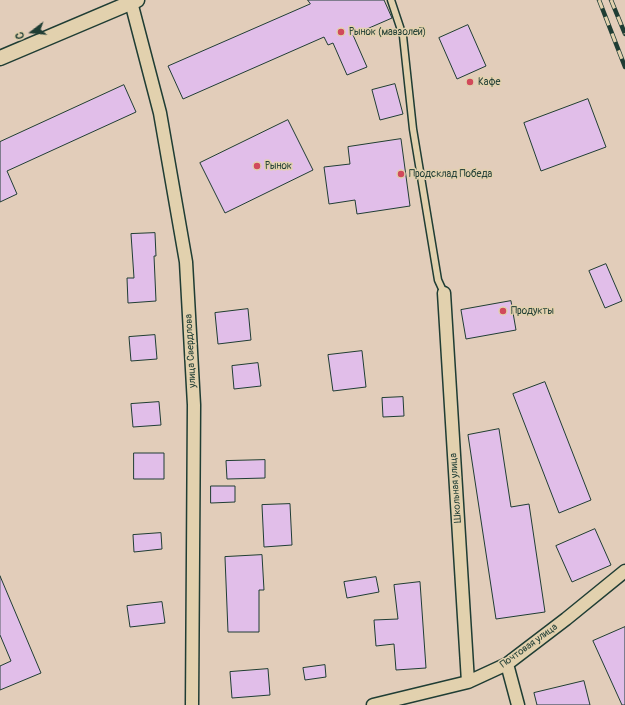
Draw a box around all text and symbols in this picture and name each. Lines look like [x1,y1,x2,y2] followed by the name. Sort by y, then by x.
[12,12,52,52] north arrow
[349,26,426,38] place label: Рынок (мавзолей)
[336,27,346,37] marker: Рынок (мавзолей)
[13,30,27,41] text: С
[478,76,500,88] place label: Кафе
[465,77,475,87] marker: Кафе
[265,160,292,172] place label: Рынок
[252,161,262,171] marker: Рынок
[409,168,492,180] place label: Продсклад Победа
[396,169,406,179] marker: Продсклад Победа
[511,305,554,317] place label: Продукты
[498,306,508,316] marker: Продукты
[183,314,199,388] street label: улица Свердлова
[448,453,464,523] street label: Школьная улица
[498,621,560,671] street label: Почтовая улица

